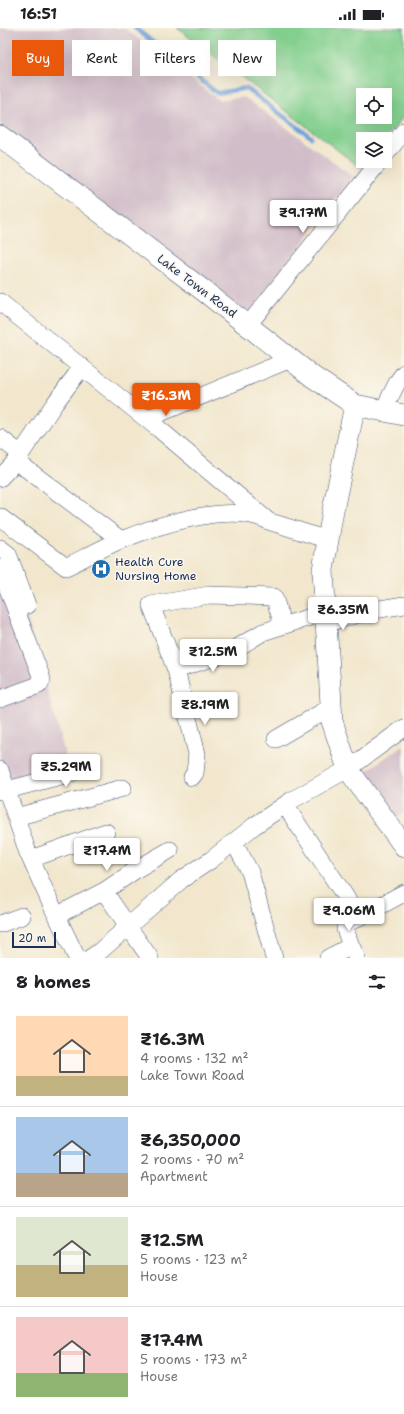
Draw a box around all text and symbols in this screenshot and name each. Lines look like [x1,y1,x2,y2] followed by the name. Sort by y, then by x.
[20,4,57,24] text: 16:51
[12,40,64,76] chip: Buy
[72,40,132,76] chip: Rent
[140,40,210,76] chip: Filters
[218,40,276,76] chip: New
[356,88,392,168] map controls
[356,88,392,124] button: locate
[356,132,392,168] button: layers
[270,200,336,234] pin: ₹9.17M
[279,204,327,221] text: ₹9.17M
[154,251,241,322] street label: Lake Town Road
[133,383,199,417] pin: ₹16.3M
[141,387,191,404] text: ₹16.3M
[115,554,197,584] place label: Health Cure Nursing Home
[90,558,112,580] hospital icon: Health Cure Nursing Home
[310,597,376,631] pin: ₹6.35M
[317,601,369,618] text: ₹6.35M
[180,639,246,673] pin: ₹12.5M
[189,643,237,660] text: ₹12.5M
[172,692,238,726] pin: ₹8.19M
[181,696,229,713] text: ₹8.19M
[33,754,99,788] pin: ₹5.29M
[40,758,92,775] text: ₹5.29M
[74,838,140,872] pin: ₹17.4M
[83,842,131,859] text: ₹17.4M
[316,898,382,932] pin: ₹9.06M
[323,902,375,919] text: ₹9.06M
[12,930,56,949] scale bar
[18,931,46,946] text: 20 m
[16,971,91,993] text: 8 homes
[366,971,388,993] icon: filters
[140,1028,205,1050] text: ₹16.3M
[48,1032,96,1080] icon: home
[140,1050,249,1067] text: 4 rooms · 132 m²
[140,1067,244,1084] text: Lake Town Road
[140,1129,241,1151] text: ₹6,350,000
[48,1133,96,1181] icon: home
[140,1151,244,1168] text: 2 rooms · 70 m²
[140,1168,208,1185] text: Apartment
[140,1229,204,1251] text: ₹12.5M
[48,1233,96,1281] icon: home
[140,1251,248,1268] text: 5 rooms · 123 m²
[140,1268,178,1285] text: House
[140,1329,203,1351] text: ₹17.4M
[48,1333,96,1381] icon: home
[140,1351,247,1368] text: 5 rooms · 173 m²
[140,1368,178,1385] text: House

